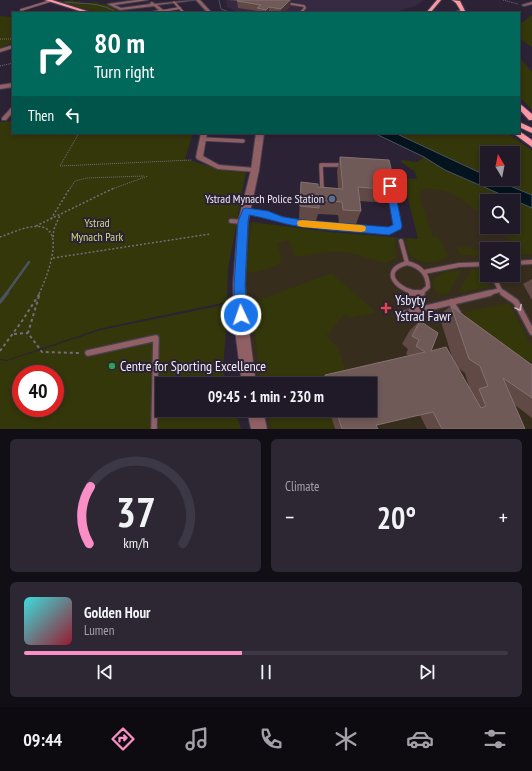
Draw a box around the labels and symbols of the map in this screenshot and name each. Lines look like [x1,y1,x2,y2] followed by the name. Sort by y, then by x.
[480,146,520,186] north arrow
[373,169,407,203] pin
[205,191,324,206] place label: Ystrad Mynach Police Station
[327,194,337,204] marker: Ystrad Mynach Police Station
[71,215,123,244] park label: Ystrad Mynach Park
[395,291,451,325] place label: Ysbyty Ystrad Fawr
[220,294,262,336] position arrow
[380,302,392,314] marker: Ysbyty Ystrad Fawr
[515,304,522,311] one-way arrow
[120,357,266,375] place label: Centre for Sporting Excellence
[107,361,117,371] marker: Centre for Sporting Excellence
[12,365,64,417] speed limit sign: 40

